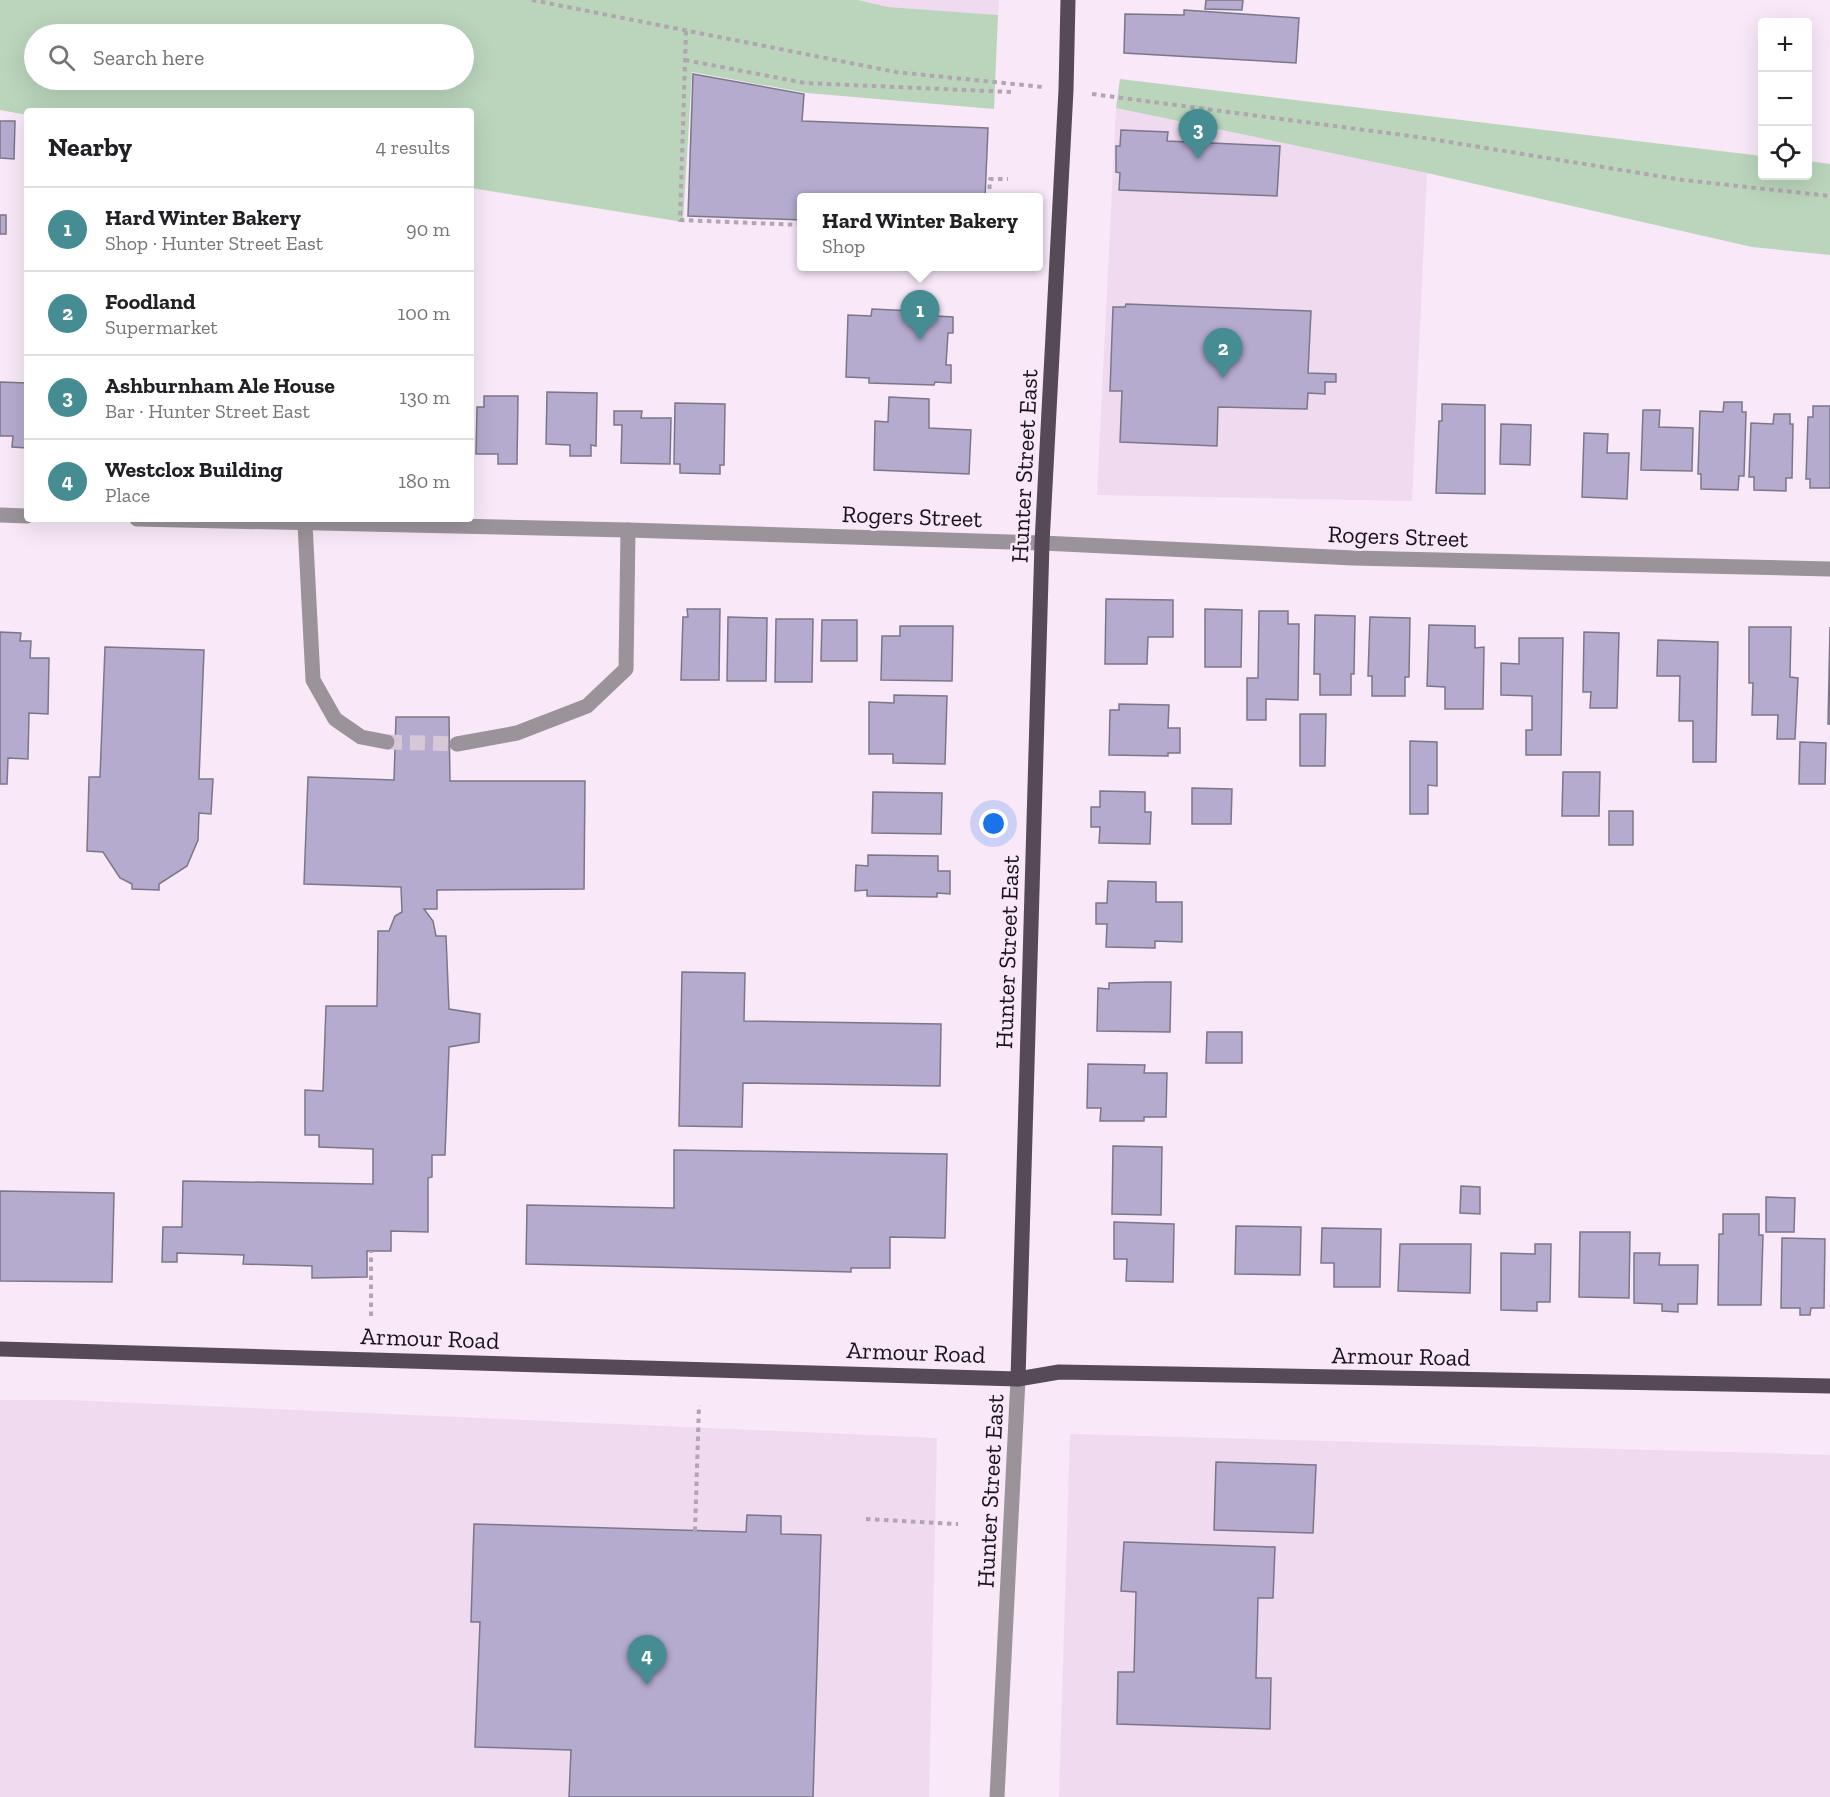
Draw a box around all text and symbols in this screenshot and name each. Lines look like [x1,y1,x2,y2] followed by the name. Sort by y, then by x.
[1758,18,1812,180] map controls
[1758,18,1812,72] button: +
[24,24,474,90] search box
[45,41,78,74] icon: search
[93,44,204,71] text: Search here
[1758,72,1812,126] button: −
[1178,110,1218,159] pin: 3
[1758,126,1812,180] button: locate
[48,131,132,163] text: Nearby
[375,135,450,159] text: 4 results
[797,193,1043,271] popup
[105,204,301,231] text: Hard Winter Bakery
[822,207,1018,234] text: Hard Winter Bakery
[63,217,72,241] text: 1
[406,217,450,241] text: 90 m
[105,231,323,255] text: Shop · Hunter Street East
[822,234,865,258] text: Shop
[105,288,196,315] text: Foodland
[900,290,940,340] pin: 1
[62,301,73,325] text: 2
[397,301,450,325] text: 100 m
[105,315,218,339] text: Supermarket
[1204,328,1242,378] pin: 2
[1004,368,1044,564] street label: Hunter Street East
[105,372,335,399] text: Ashburnham Ale House
[62,385,73,409] text: 3
[399,385,450,409] text: 130 m
[105,399,310,423] text: Bar · Hunter Street East
[105,456,283,483] text: Westclox Building
[62,469,73,493] text: 4
[398,469,450,493] text: 180 m
[105,483,150,507] text: Place
[841,499,983,533] street label: Rogers Street
[1327,519,1469,553] street label: Rogers Street
[979,809,1008,838] your location
[989,854,1025,1049] street label: Hunter Street East
[360,1321,500,1355] street label: Armour Road
[846,1335,986,1369] street label: Armour Road
[1331,1340,1471,1372] street label: Armour Road
[970,1393,1010,1589] street label: Hunter Street East
[628,1636,666,1685] pin: 4

